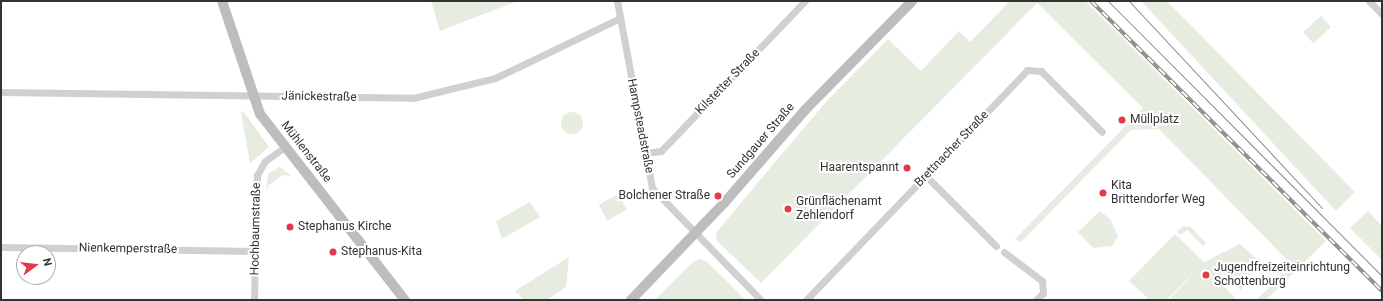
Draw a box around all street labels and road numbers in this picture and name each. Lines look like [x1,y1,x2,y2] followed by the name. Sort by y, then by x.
[693,46,763,118] street label: Kilstetter Straße
[624,77,656,175] street label: Hampsteadstraße
[281,89,357,105] street label: Jänickestraße
[724,100,798,182] street label: Sundgauer Straße
[912,108,992,190] street label: Brettnacher Straße
[278,119,334,185] street label: Mühlenstraße
[248,183,264,275] street label: Hochbaumstraße
[79,241,177,257] street label: Nienkemperstraße

